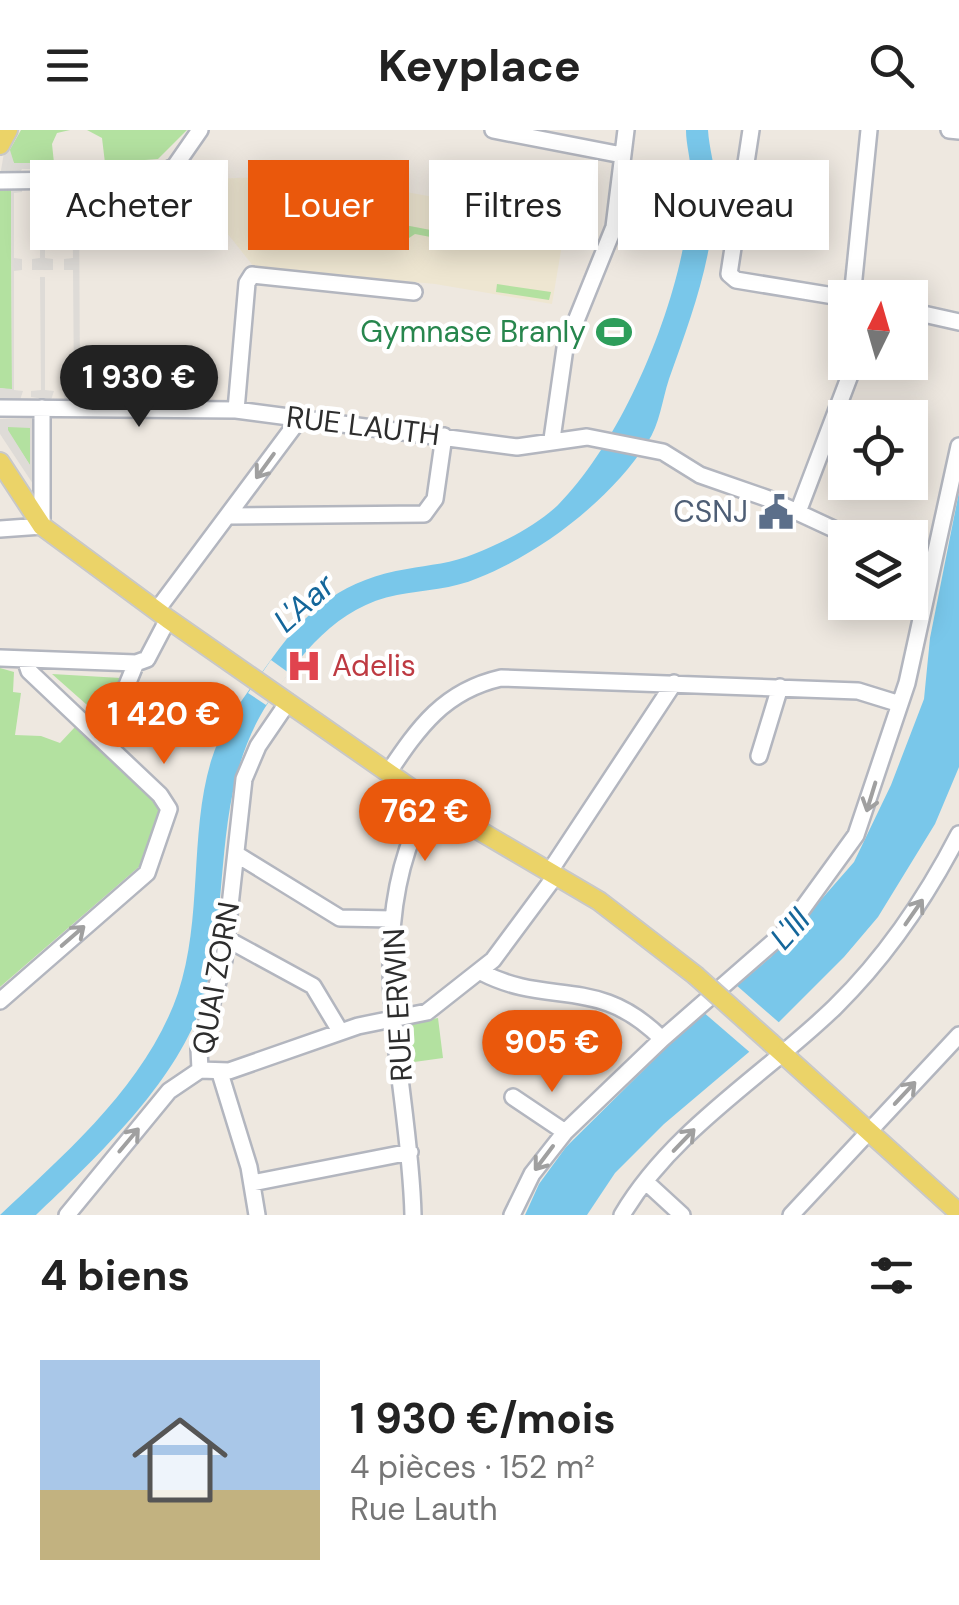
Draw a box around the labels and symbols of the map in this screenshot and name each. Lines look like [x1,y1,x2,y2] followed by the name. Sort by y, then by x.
[828,280,928,380] north arrow
[360,312,586,351] place label: Gymnase Branly
[595,313,633,351] sports icon: Gymnase Branly
[47,345,231,430] pin: 1 930 €
[284,397,442,454] street label: RUE LAUTH
[255,452,276,479] one-way arrow
[673,492,748,531] place label: CSNJ
[757,493,795,531] public building icon: CSNJ
[265,564,344,641] water label: L'Aar
[332,646,416,685] place label: Adelis
[285,647,323,685] hospital icon: Adelis
[72,682,256,767] pin: 1 420 €
[355,779,495,864] pin: 762 €
[861,781,879,812] one-way arrow
[183,899,248,1057] street label: QUAI ZORN
[761,899,820,958] water label: L'Ill
[903,899,924,926] one-way arrow
[60,925,85,948] one-way arrow
[374,927,421,1083] street label: RUE ERWIN
[482,1010,622,1095] pin: 905 €
[893,1081,917,1105] one-way arrow
[118,1127,140,1153] one-way arrow
[672,1129,696,1153] one-way arrow
[534,1144,555,1171] one-way arrow

